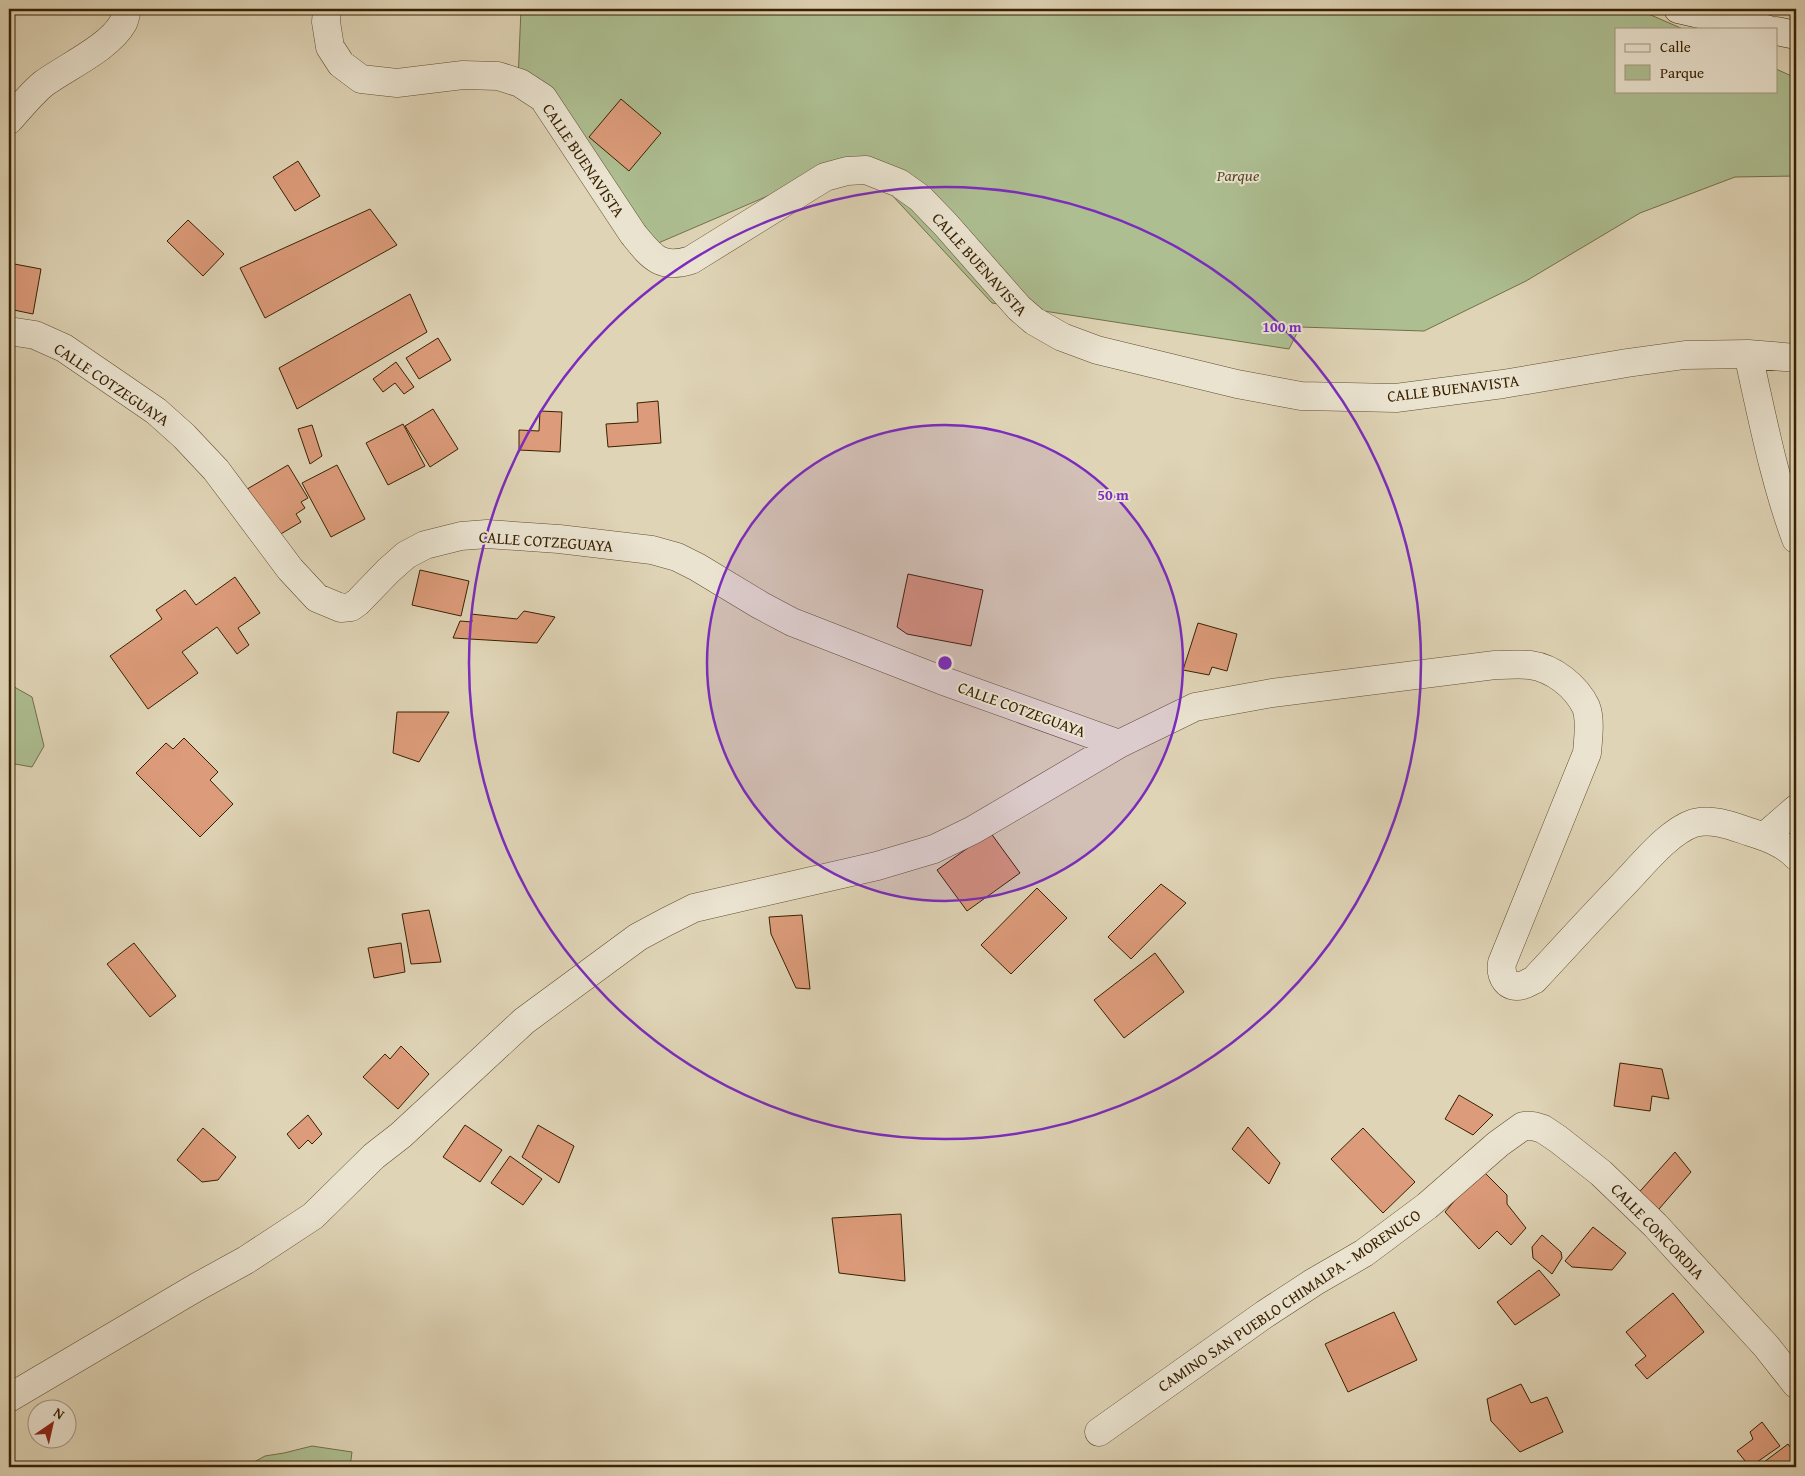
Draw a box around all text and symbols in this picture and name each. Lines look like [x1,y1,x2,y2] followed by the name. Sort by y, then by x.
[1615,28,1778,92] legend
[1660,36,1691,57] text: Calle
[1660,62,1704,83] text: Parque
[537,98,631,222] street label: CALLE BUENAVISTA
[1216,163,1260,187] park label: Parque
[927,207,1034,322] street label: CALLE BUENAVISTA
[1262,316,1302,337] text: 100 m
[49,336,175,432] street label: CALLE COTZEGUAYA
[1386,368,1521,408] street label: CALLE BUENAVISTA
[1097,484,1129,505] text: 50 m
[478,524,614,558] street label: CALLE COTZEGUAYA
[936,654,954,672] centre of rings
[955,675,1090,743] street label: CALLE COTZEGUAYA
[1606,1177,1711,1285] street label: CALLE CONCORDIA
[1153,1202,1426,1397] street label: CAMINO SAN PUEBLO CHIMALPA - MORENUCO
[28,1398,78,1448] north arrow
[50,1402,69,1424] text: N

